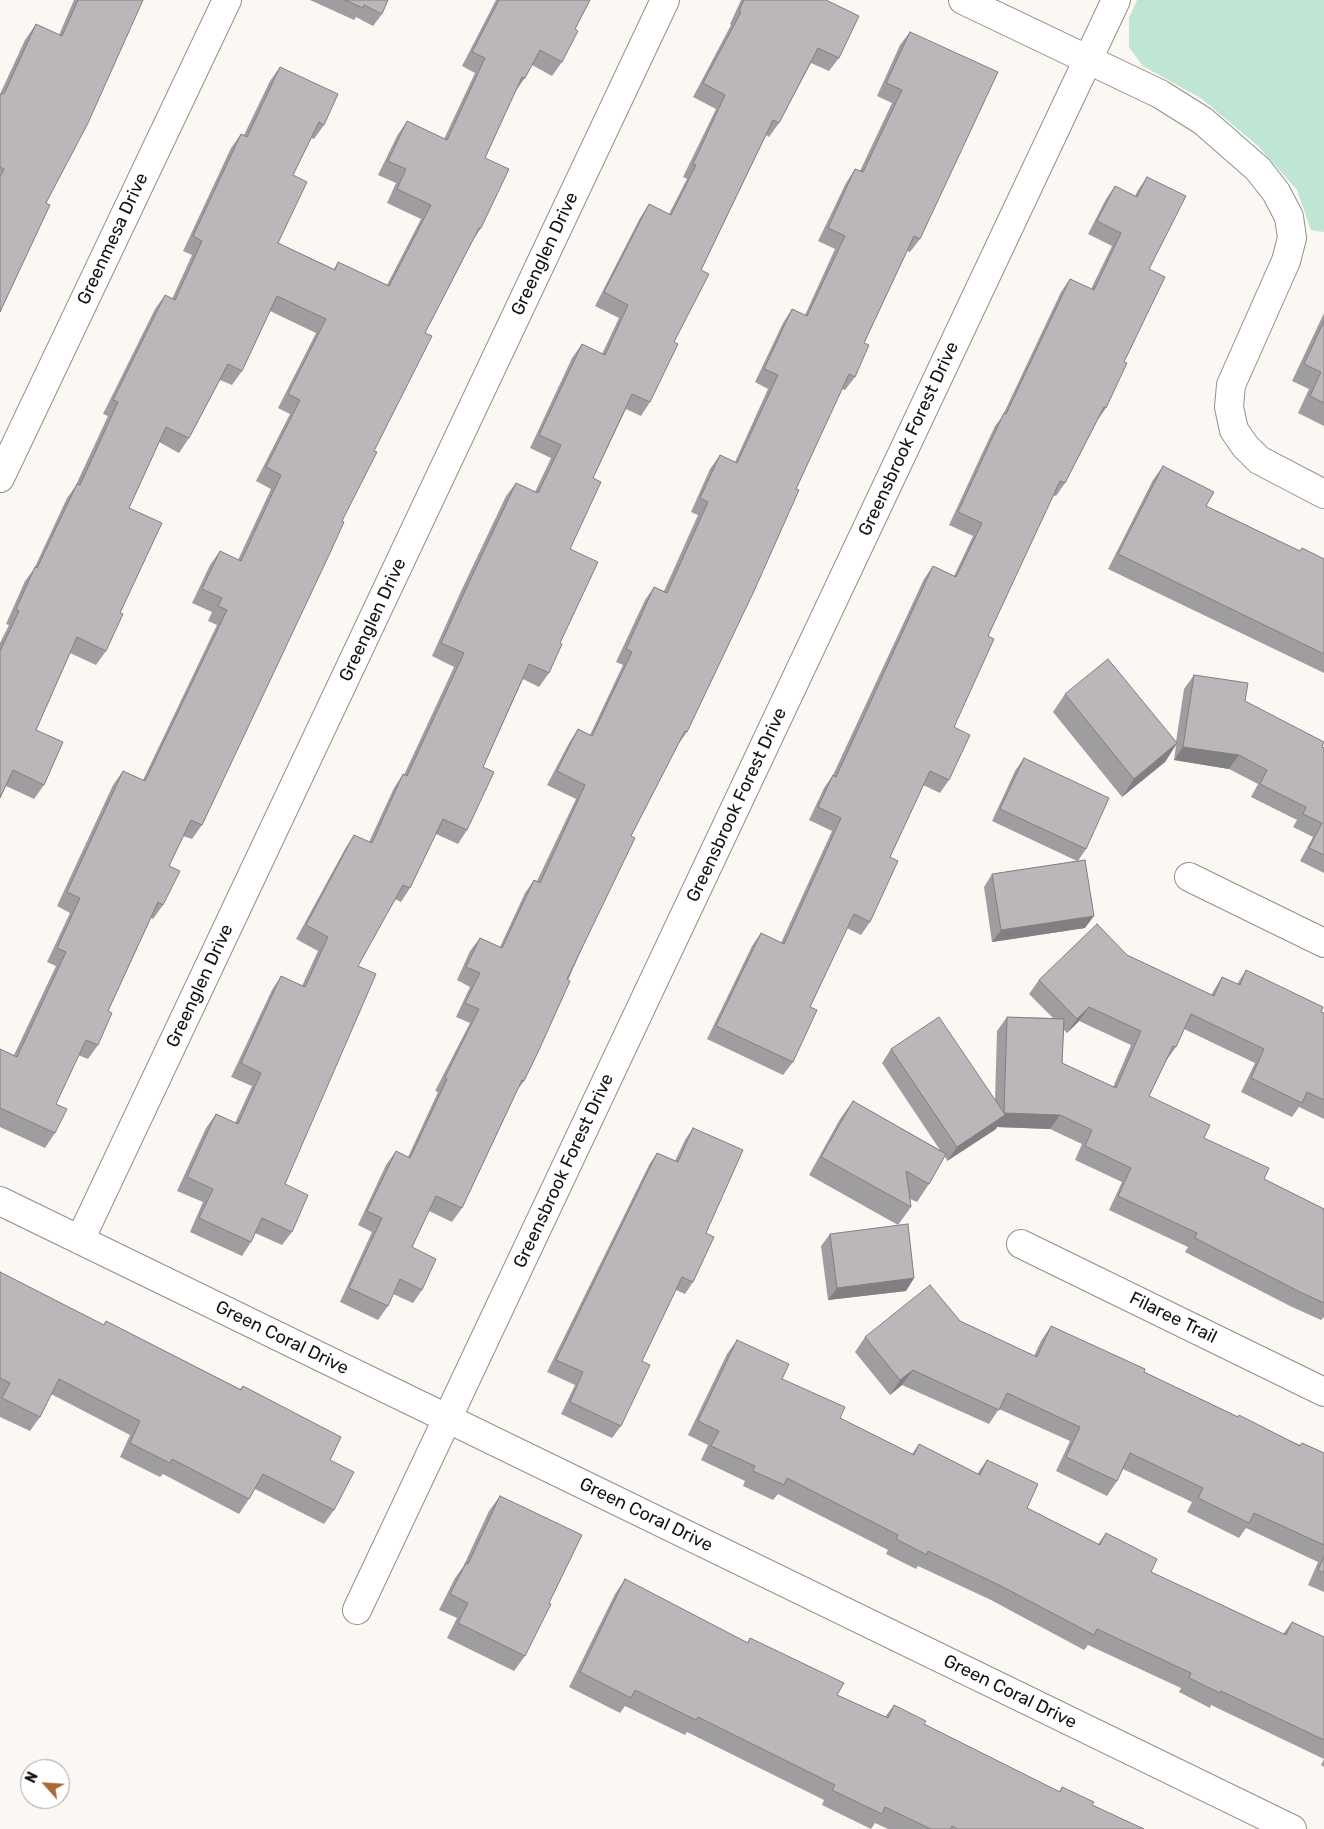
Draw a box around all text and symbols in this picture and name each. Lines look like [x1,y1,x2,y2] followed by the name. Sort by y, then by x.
[73,170,153,308] street label: Greenmesa Drive
[507,189,583,319] street label: Greenglen Drive
[854,338,964,540] street label: Greensbrook Forest Drive
[335,555,411,685] street label: Greenglen Drive
[682,704,792,906] street label: Greensbrook Forest Drive
[162,921,238,1051] street label: Greenglen Drive
[509,1070,619,1272] street label: Greensbrook Forest Drive
[1126,1288,1220,1348] street label: Filaree Trail
[212,1296,352,1380] street label: Green Coral Drive
[576,1473,716,1557] street label: Green Coral Drive
[940,1650,1080,1734] street label: Green Coral Drive
[20,1759,70,1809] north arrow
[22,1769,42,1786] text: N

